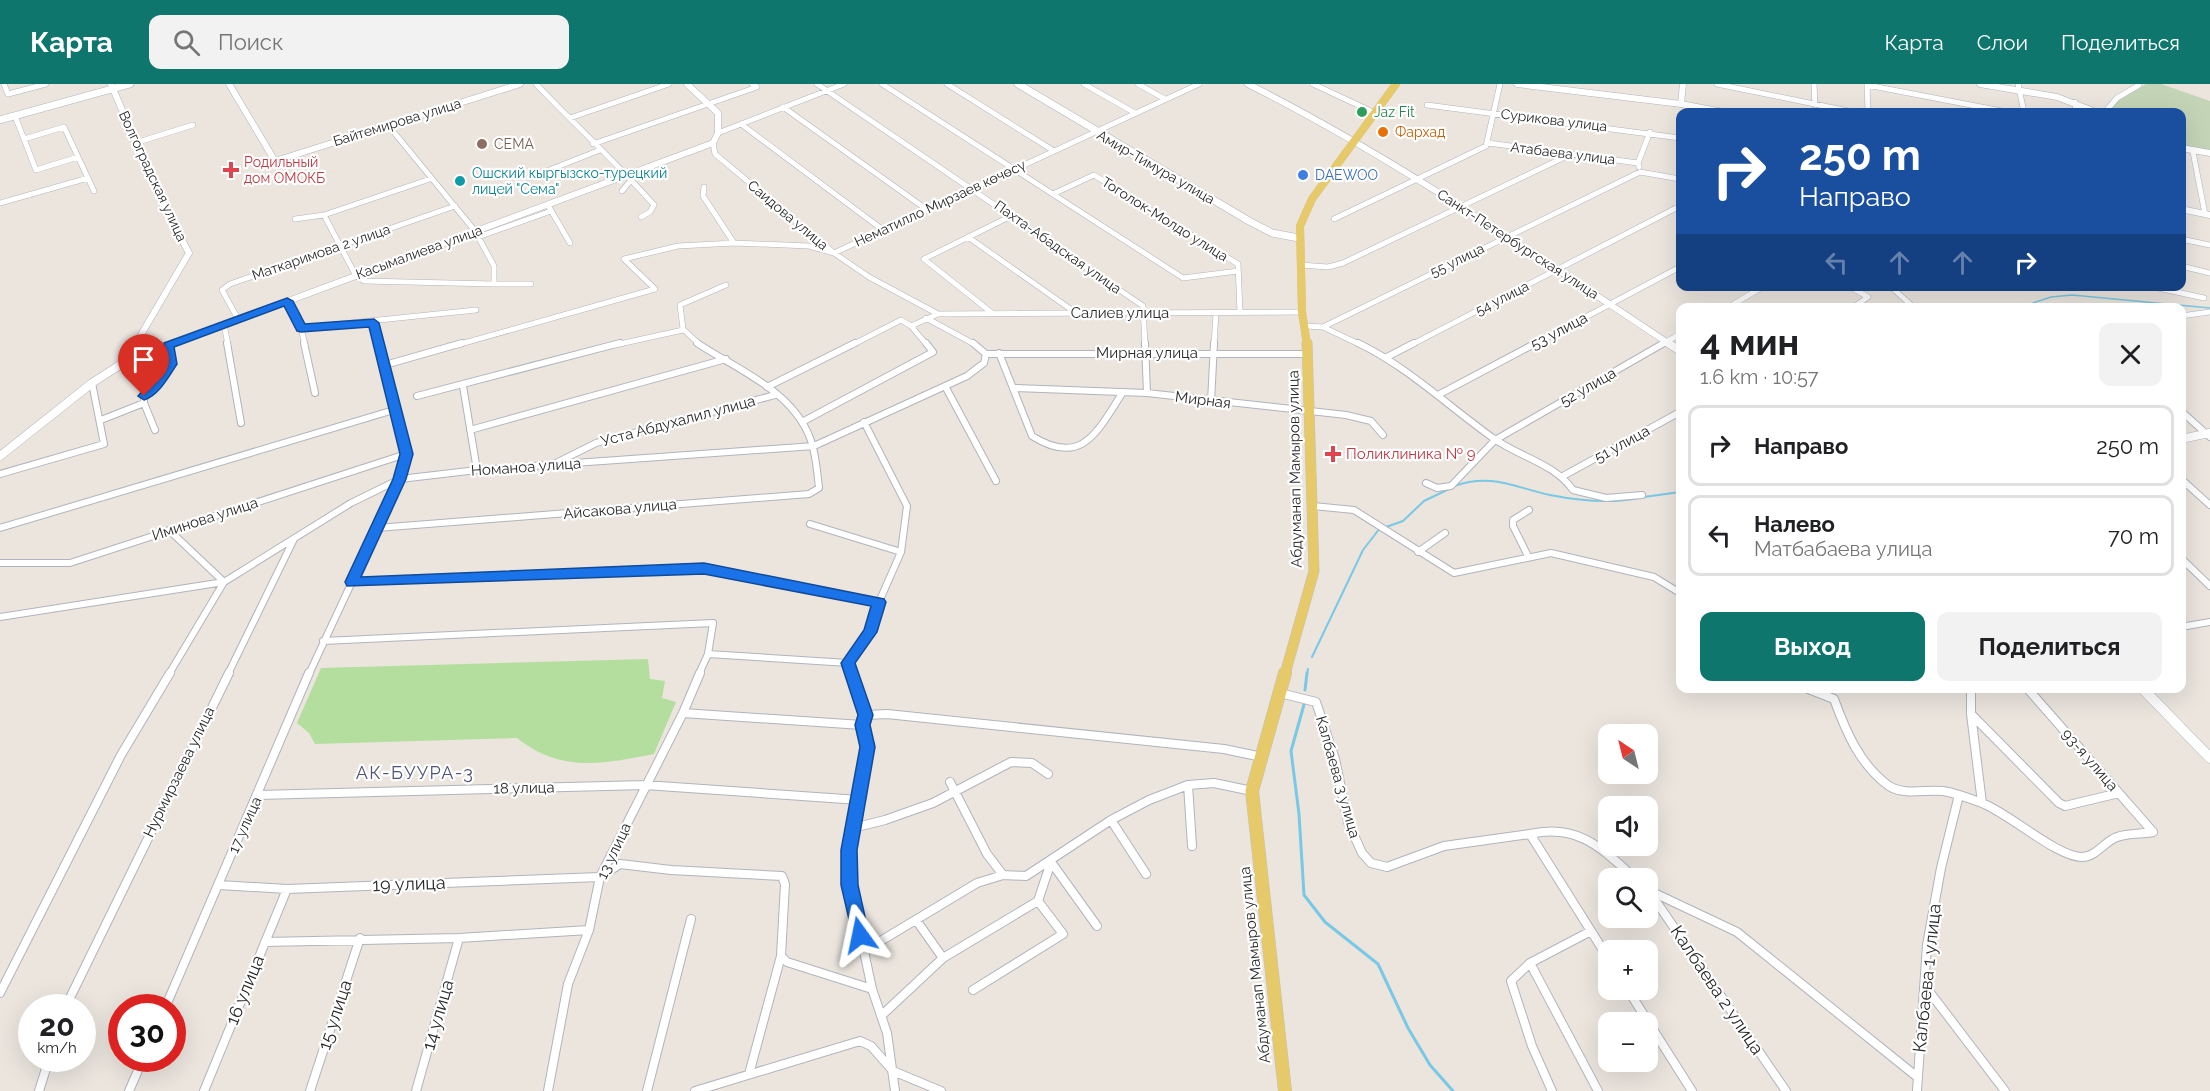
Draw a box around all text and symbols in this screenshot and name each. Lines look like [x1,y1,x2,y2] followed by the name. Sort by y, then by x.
[149,15,569,69] search box
[30,26,113,59] text: Карта
[170,26,203,59] icon: search
[218,29,283,55] text: Поиск
[1885,30,1944,55] text: Карта
[1977,30,2028,55] text: Слои
[2061,30,2180,55] text: Поделиться
[331,95,463,149] street label: Байтемирова улица
[1374,104,1415,120] place label: Jaz Fit
[1355,105,1369,119] marker: Jaz Fit
[1500,106,1608,134] street label: Сурикова улица
[116,108,190,244] street label: Волгоградская улица
[1395,124,1445,140] place label: Фархад
[1376,125,1390,139] marker: Фархад
[1094,127,1218,207] street label: Амир-Тимура улица
[1799,131,1921,180] text: 250 m
[1700,132,1778,210] icon: right
[494,136,534,152] place label: СЕМА
[475,137,489,151] marker: СЕМА
[1510,139,1616,167] street label: Атабаева улица
[244,154,325,186] place label: Родильный дом ОМОКБ
[852,156,1029,250] street label: Нематилло Мирзаев көчөсү
[222,161,240,179] marker: Родильный дом ОМОКБ
[472,165,667,197] place label: Ошский кыргызско-турецкий лицей "Сема"
[1315,167,1378,183] place label: DAEWOO
[1296,168,1310,182] marker: DAEWOO
[453,174,467,188] marker: Ошский кыргызско-турецкий лицей "Сема"
[1099,174,1231,264] street label: Тоголок-Молдо улица
[745,177,831,253] street label: Саидова улица
[1799,181,1911,212] text: Направо
[1434,186,1602,302] street label: Санкт-Петербургская улица
[992,197,1124,297] street label: Пахта-Абадская улица
[250,221,392,283] street label: Маткаримова 2 улица
[354,222,484,282] street label: Касымалиева улица
[1427,240,1487,280] street label: 55 улица
[1820,246,1853,279] icon: left
[1883,246,1916,279] icon: ahead
[1946,246,1979,279] icon: ahead
[2009,246,2042,279] icon: right
[1472,278,1532,318] street label: 54 улица
[1071,304,1169,322] street label: Салиев улица
[1527,308,1591,354] street label: 53 улица
[1700,321,1799,363] text: 4 мин
[2099,323,2162,386] button: close
[118,334,169,396] pin
[127,343,160,376] icon: arrive
[1096,344,1198,362] street label: Мирная улица
[1557,364,1619,410] street label: 52 улица
[1700,365,1819,389] text: 1.6 km · 10:57
[1284,370,1306,568] street label: Абдуманап Мамыров улица
[1174,388,1232,412] street label: Мирная
[599,392,757,450] street label: Уста Абдухалил улица
[1591,421,1653,467] street label: 51 улица
[1703,429,1736,462] icon: right
[1754,433,1848,459] text: Направо
[2096,433,2159,459] text: 250 m
[1324,445,1342,463] marker: Поликлиника № 9
[1346,445,1476,463] place label: Поликлиника № 9
[470,454,582,480] street label: Номаноа улица
[150,493,260,545] street label: Иминова улица
[563,495,677,523] street label: Айсакова улица
[1754,511,1835,537] text: Налево
[1703,519,1736,552] icon: left
[2108,523,2159,549] text: 70 m
[1754,537,1932,561] text: Матбабаева улица
[1700,612,1925,681] button: Выход
[1937,612,2162,681] button: Поделиться
[140,704,218,840] street label: Нурмирзаева улица
[1312,714,1364,840] street label: Калбаева 3 улица
[1598,724,1658,784] north arrow
[1598,724,1658,1072] map controls
[2058,725,2122,795] street label: 93-я улица
[356,762,474,783] district label: АК-БУУРА-3
[493,778,555,798] street label: 18 улица
[225,794,265,856] street label: 17 улица
[1598,796,1658,856] button: sound
[593,820,635,882] street label: 13 улица
[1236,866,1274,1064] street label: Абдуманап Мамыров улица
[1598,868,1658,928] button: search
[372,872,446,895] street label: 19 улица
[1908,902,1945,1053] street label: Калбаева 1 улица
[828,903,892,967] position arrow
[1666,921,1768,1058] street label: Калбаева 2 улица
[1598,940,1658,1000] button: +
[221,952,268,1028] street label: 16 улица
[313,977,356,1053] street label: 15 улица
[417,977,458,1053] street label: 14 улица
[108,994,186,1072] speed limit sign: 30
[39,1008,75,1043] text: 20
[1598,1012,1658,1072] button: −
[37,1039,77,1057] text: km/h

